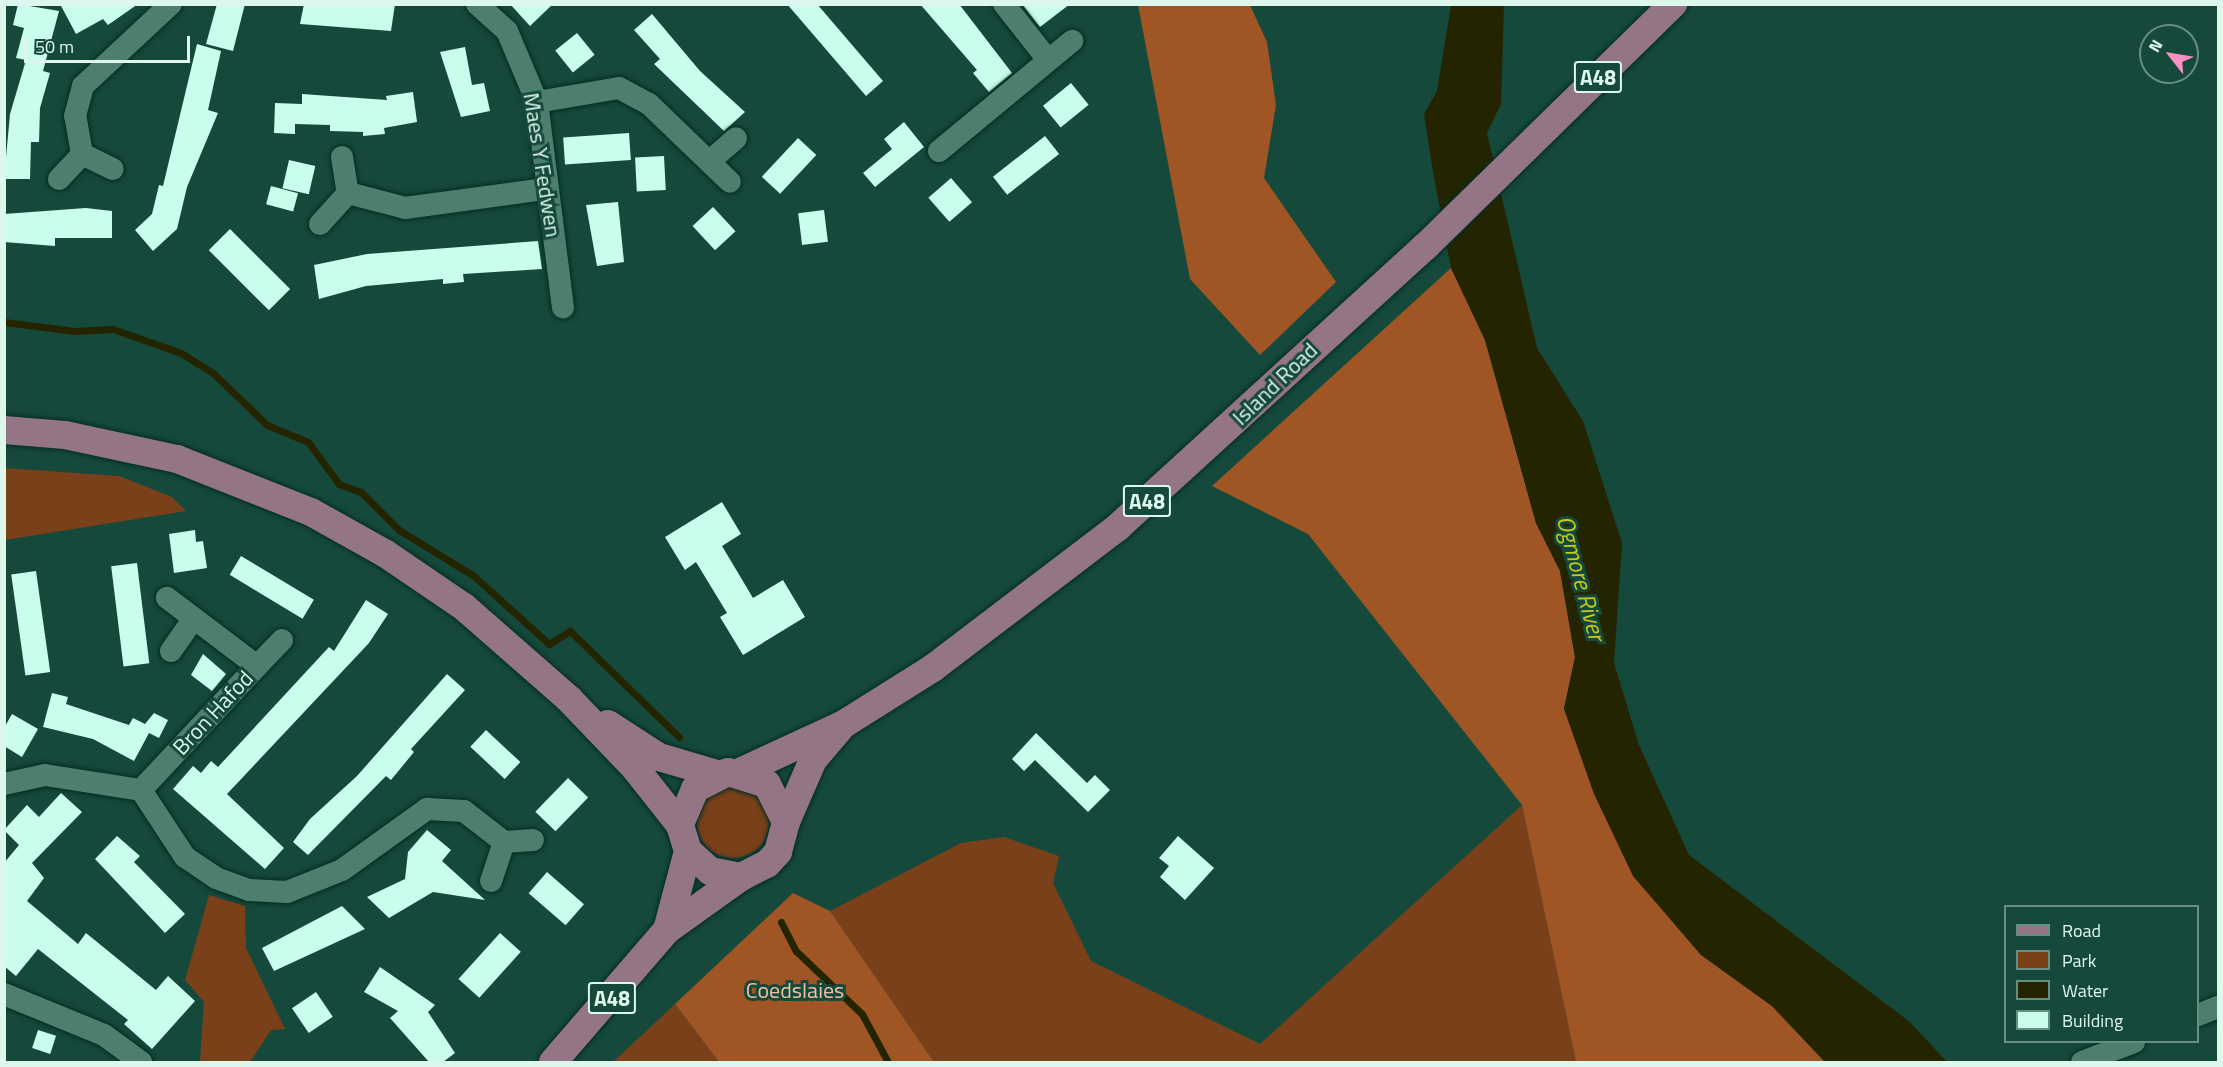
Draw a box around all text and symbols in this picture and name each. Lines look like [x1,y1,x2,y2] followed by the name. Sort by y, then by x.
[27,24,194,62] scale bar
[2139,24,2199,84] north arrow
[35,33,74,60] text: 50 m
[2142,35,2168,57] text: N
[1572,59,1624,95] road number: A48
[518,91,566,239] street label: Maes Y Fedwen
[1227,337,1323,431] street label: Island Road
[1122,483,1172,519] road number: A48
[1551,512,1611,644] water label: Ogmore River
[167,665,259,761] street label: Bron Hafod
[2004,905,2199,1043] legend
[2062,917,2101,944] text: Road
[2062,947,2096,974] text: Park
[2062,977,2108,1004] text: Water
[746,978,844,1004] park label: Coedslaies
[586,980,638,1016] road number: A48
[2062,1007,2123,1034] text: Building

